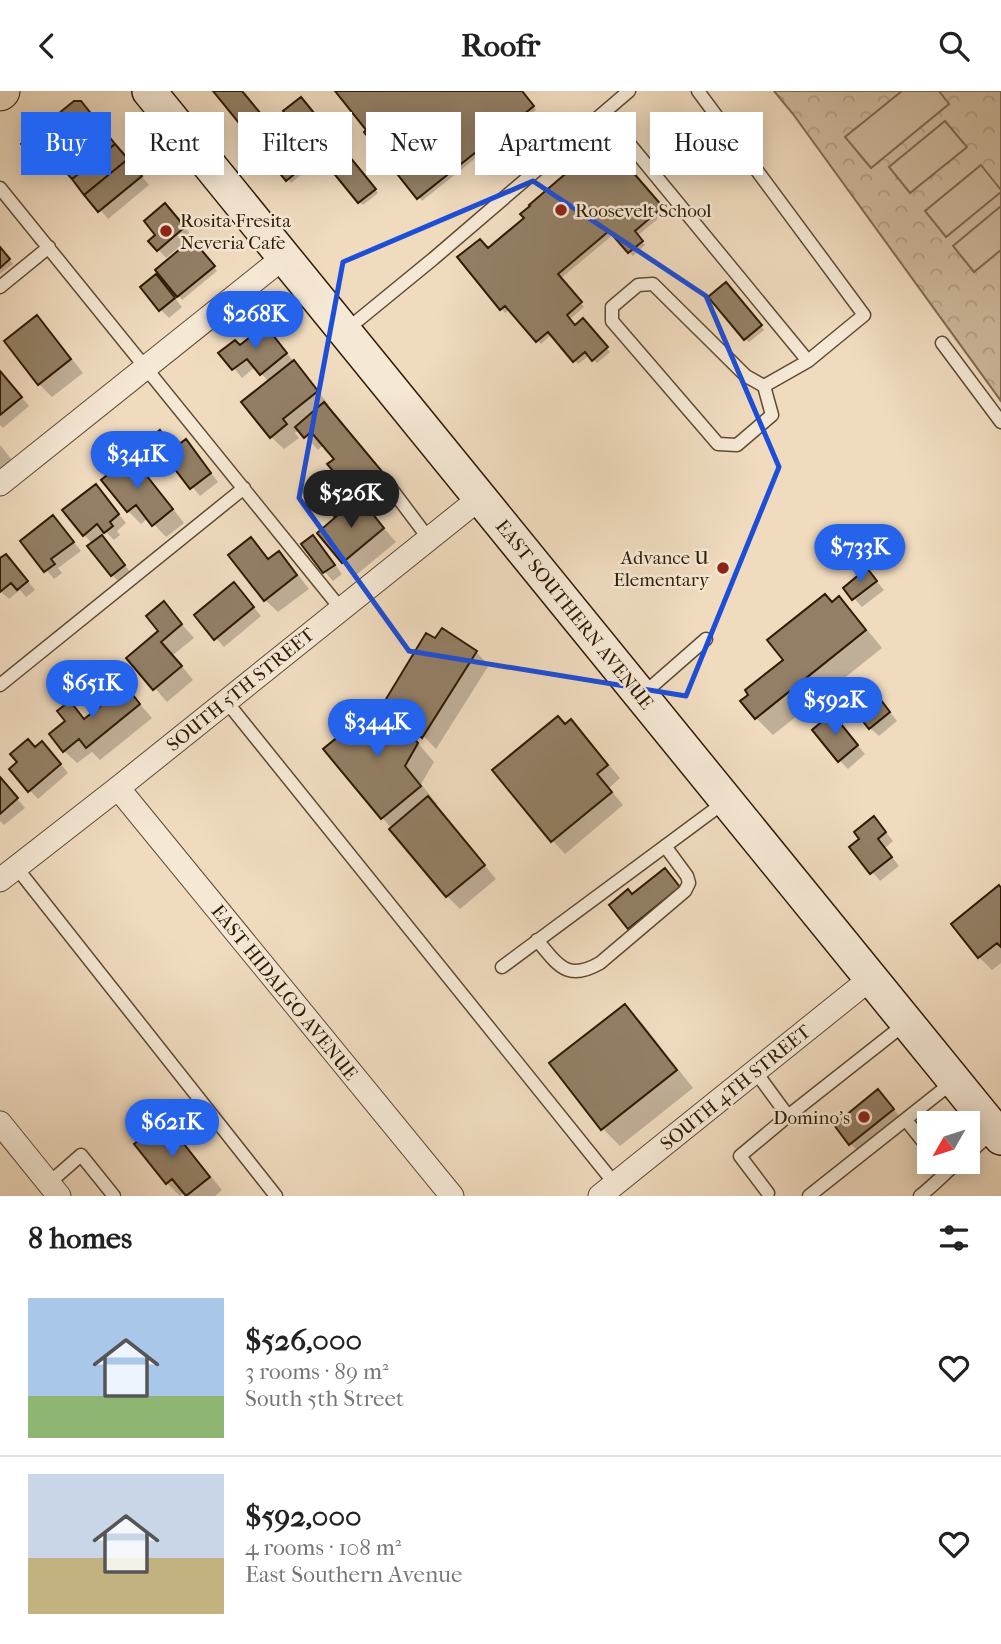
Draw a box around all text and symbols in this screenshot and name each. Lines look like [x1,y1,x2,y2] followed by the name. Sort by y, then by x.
[28,27,66,65] icon: back
[461,27,540,64] text: Roofr
[935,27,973,65] icon: search
[21,112,111,175] chip: Buy
[125,112,224,175] chip: Rent
[238,112,352,175] chip: Filters
[366,112,461,175] chip: New
[475,112,636,175] chip: Apartment
[650,112,763,175] chip: House
[575,200,712,222] place label: Roosevelt School
[553,202,569,218] marker: Roosevelt School
[180,210,291,254] place label: Rosita Fresita Neveria Cafe
[158,223,174,239] marker: Rosita Fresita Neveria Cafe
[206,292,304,351] pin: $268K
[222,300,288,327] text: $268K
[88,431,186,491] pin: $341K
[107,440,167,467] text: $341K
[302,471,400,530] pin: $526K
[319,479,383,506] text: $526K
[491,515,658,714] street label: EAST SOUTHERN AVENUE
[811,525,909,584] pin: $733K
[830,533,890,560] text: $733K
[613,547,710,591] place label: Advance U Elementary
[715,560,731,576] marker: Advance U Elementary
[162,623,319,756] street label: SOUTH 5TH STREET
[43,661,141,720] pin: $651K
[62,669,122,696] text: $651K
[786,677,884,737] pin: $592K
[803,686,867,713] text: $592K
[328,699,426,759] pin: $344K
[344,708,410,735] text: $344K
[207,900,362,1085] street label: EAST HIDALGO AVENUE
[656,1020,815,1155] street label: SOUTH 4TH STREET
[123,1100,221,1159] pin: $621K
[773,1107,850,1129] place label: Domino's
[141,1108,203,1135] text: $621K
[856,1109,872,1125] marker: Domino's
[917,1111,980,1174] north arrow
[917,1111,980,1174] map controls
[935,1219,973,1257] icon: filters
[28,1221,132,1256] text: 8 homes
[245,1323,362,1358] text: $526,000
[84,1326,168,1410] icon: home
[935,1349,973,1387] icon: heart
[245,1358,389,1385] text: 3 rooms · 89 m²
[245,1385,404,1412] text: South 5th Street
[245,1499,362,1534] text: $592,000
[84,1502,168,1586] icon: home
[935,1525,973,1563] icon: heart
[245,1534,401,1561] text: 4 rooms · 108 m²
[245,1561,462,1588] text: East Southern Avenue

